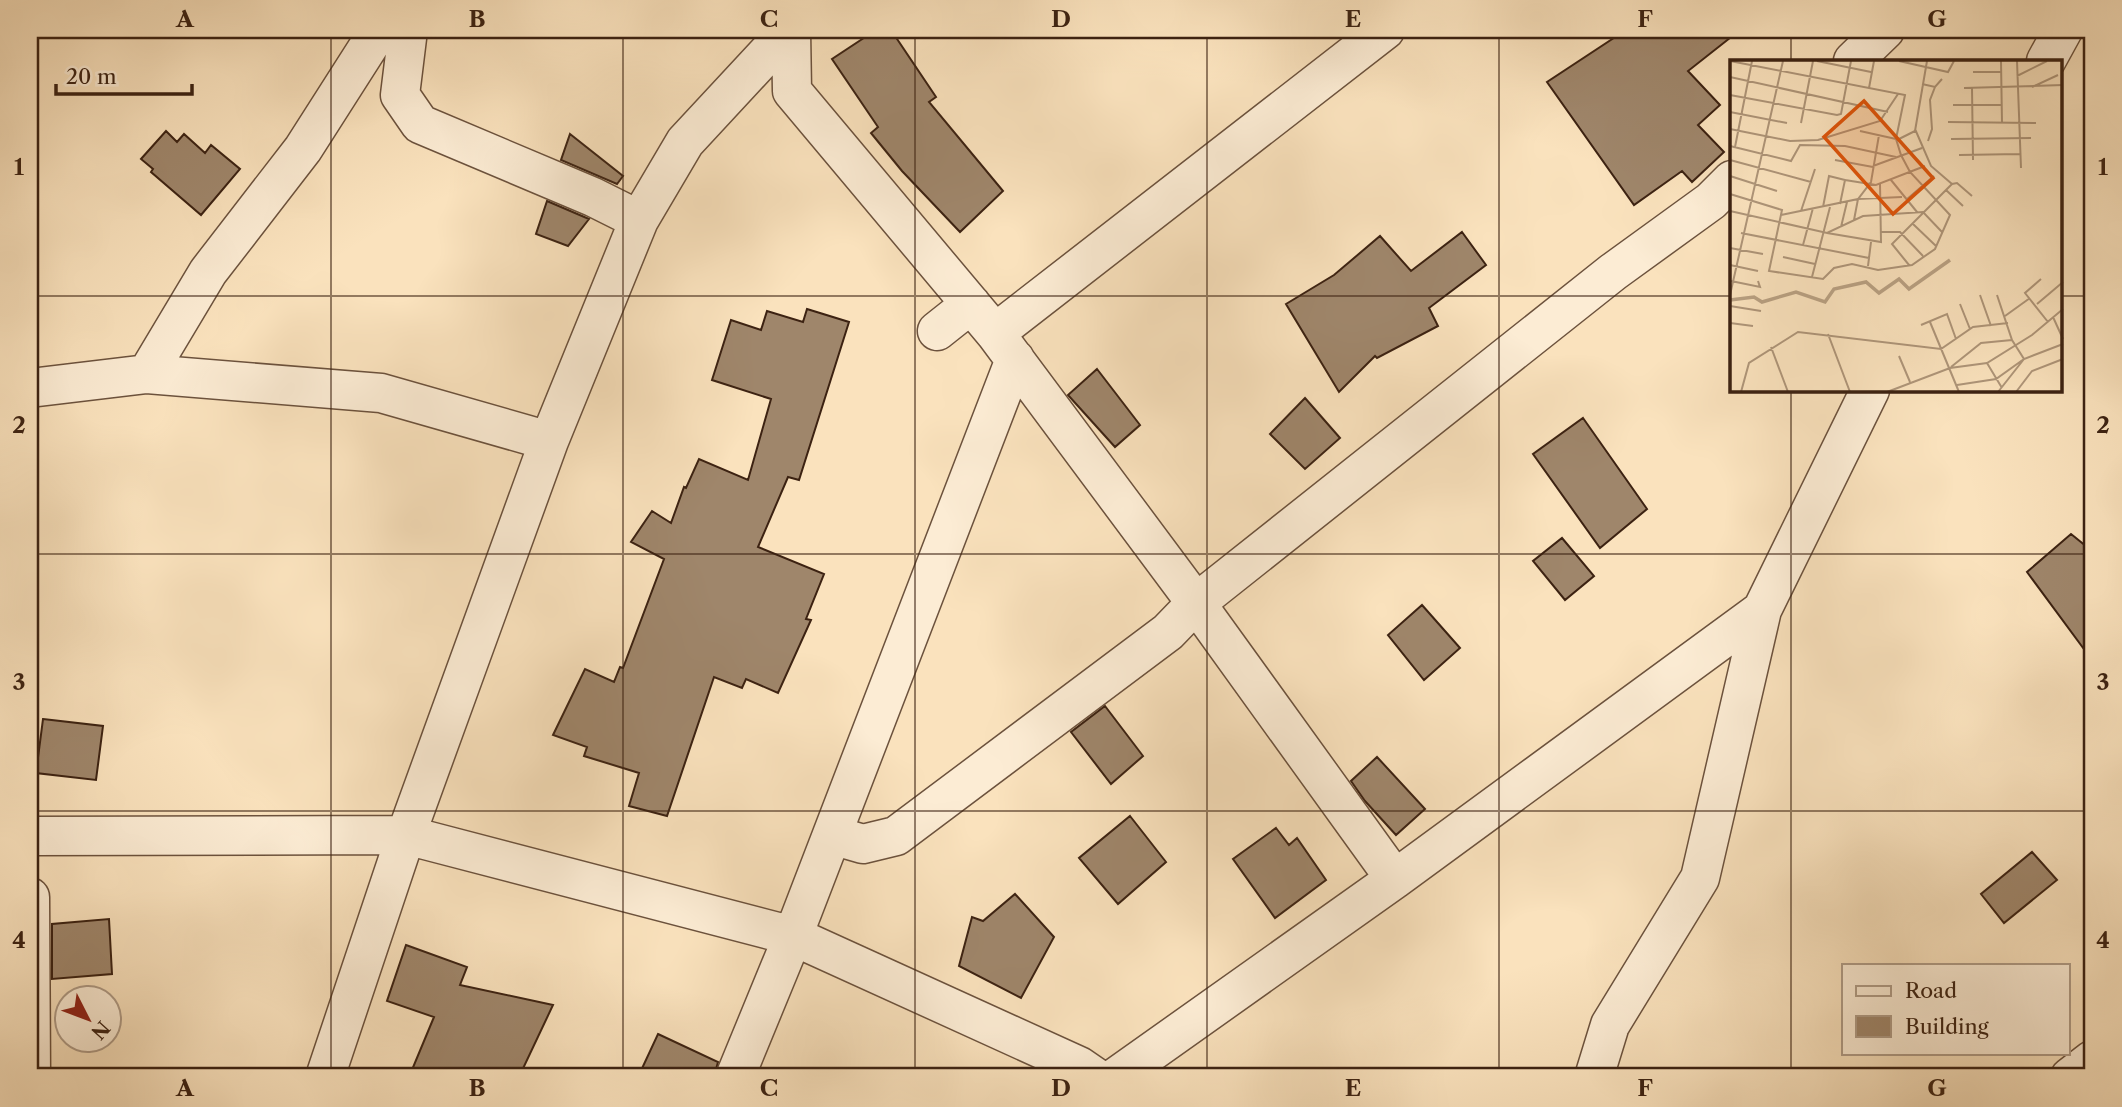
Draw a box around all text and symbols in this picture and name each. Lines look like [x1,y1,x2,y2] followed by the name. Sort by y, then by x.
[175,5,195,33] text: A
[468,5,486,33] text: B
[760,5,778,33] text: C
[1051,5,1071,33] text: D
[1345,5,1361,33] text: E
[1637,5,1653,33] text: F
[1927,5,1947,33] text: G
[56,52,192,96] scale bar
[1730,60,2062,392] inset map
[66,64,117,89] text: 20 m
[14,153,25,181] text: 1
[2098,153,2109,181] text: 1
[12,411,26,439] text: 2
[2096,411,2110,439] text: 2
[13,668,26,696] text: 3
[2097,668,2110,696] text: 3
[12,926,26,954] text: 4
[2096,926,2110,954] text: 4
[1842,964,2070,1054] legend
[1905,978,1957,1003] text: Road
[52,984,122,1054] north arrow
[1905,1014,1990,1039] text: Building
[86,1016,114,1044] text: N
[175,1074,195,1102] text: A
[468,1074,486,1102] text: B
[760,1074,778,1102] text: C
[1051,1074,1071,1102] text: D
[1345,1074,1361,1102] text: E
[1637,1074,1653,1102] text: F
[1927,1074,1947,1102] text: G

